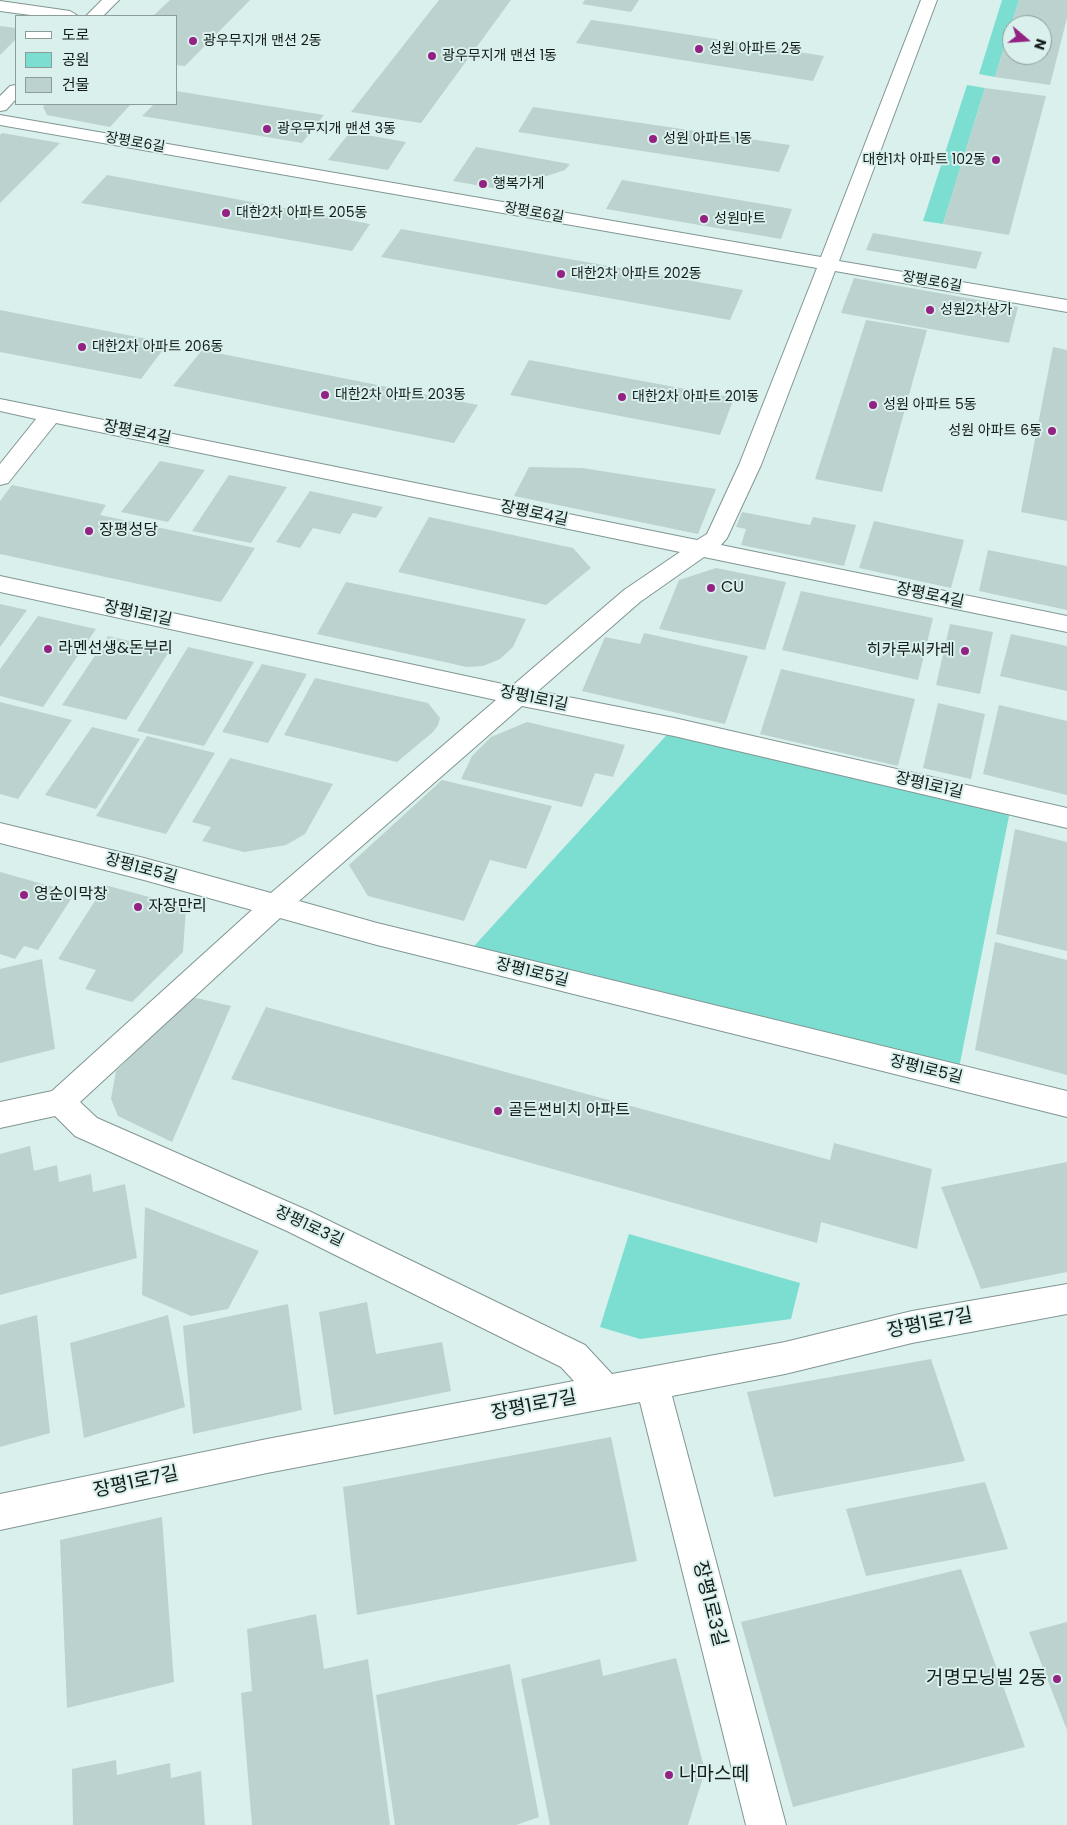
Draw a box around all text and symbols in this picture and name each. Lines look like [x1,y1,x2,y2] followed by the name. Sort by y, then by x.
[15,15,178,105] legend
[1002,15,1052,65] north arrow
[62,24,90,45] text: 도로
[203,33,322,49] place label: 광우무지개 맨션 2동
[187,35,199,47] marker: 광우무지개 맨션 2동
[1029,36,1051,52] text: N
[709,41,802,57] place label: 성원 아파트 2동
[693,43,705,55] marker: 성원 아파트 2동
[442,48,557,64] place label: 광우무지개 맨션 1동
[62,49,90,70] text: 공원
[426,50,438,62] marker: 광우무지개 맨션 1동
[62,74,90,95] text: 건물
[277,121,396,137] place label: 광우무지개 맨션 3동
[261,123,273,135] marker: 광우무지개 맨션 3동
[104,129,166,157] street label: 장평로6길
[663,131,752,147] place label: 성원 아파트 1동
[647,133,659,145] marker: 성원 아파트 1동
[863,152,986,168] place label: 대한1차 아파트 102동
[990,154,1002,166] marker: 대한1차 아파트 102동
[493,176,545,192] place label: 행복가게
[477,178,489,190] marker: 행복가게
[503,199,565,227] street label: 장평로6길
[236,205,367,221] place label: 대한2차 아파트 205동
[220,207,232,219] marker: 대한2차 아파트 205동
[714,211,766,227] place label: 성원마트
[698,213,710,225] marker: 성원마트
[571,266,702,282] place label: 대한2차 아파트 202동
[555,268,567,280] marker: 대한2차 아파트 202동
[901,268,963,296] street label: 장평로6길
[940,302,1012,318] place label: 성원2차상가
[924,304,936,316] marker: 성원2차상가
[92,339,223,355] place label: 대한2차 아파트 206동
[76,341,88,353] marker: 대한2차 아파트 206동
[335,387,466,403] place label: 대한2차 아파트 203동
[319,389,331,401] marker: 대한2차 아파트 203동
[632,389,759,405] place label: 대한2차 아파트 201동
[616,391,628,403] marker: 대한2차 아파트 201동
[883,397,977,413] place label: 성원 아파트 5동
[867,399,879,411] marker: 성원 아파트 5동
[101,417,173,449] street label: 장평로4길
[948,423,1042,439] place label: 성원 아파트 6동
[1046,425,1058,437] marker: 성원 아파트 6동
[498,497,570,531] street label: 장평로4길
[99,521,158,541] place label: 장평성당
[83,525,95,537] marker: 장평성당
[721,578,744,598] place label: CU
[894,579,966,613] street label: 장평로4길
[705,582,717,594] marker: CU
[102,597,174,631] street label: 장평1로1길
[58,639,173,659] place label: 라멘선생&돈부리
[867,641,955,661] place label: 히카루씨카레
[42,643,54,655] marker: 라멘선생&돈부리
[959,645,971,657] marker: 히카루씨카레
[498,682,570,716] street label: 장평1로1길
[893,769,965,803] street label: 장평1로1길
[103,850,179,888] street label: 장평1로5길
[34,885,108,905] place label: 영순이막창
[18,889,30,901] marker: 영순이막창
[148,897,207,917] place label: 자장만리
[132,901,144,913] marker: 자장만리
[494,955,570,991] street label: 장평1로5길
[888,1052,964,1088] street label: 장평1로5길
[508,1101,630,1121] place label: 골든썬비치 아파트
[492,1105,504,1117] marker: 골든썬비치 아파트
[272,1203,346,1251] street label: 장평1로3길
[885,1305,975,1343] street label: 장평1로7길
[489,1387,579,1425] street label: 장평1로7길
[91,1463,181,1503] street label: 장평1로7길
[687,1559,731,1649] street label: 장평1로3길
[926,1668,1047,1690] place label: 거명모닝빌 2동
[1051,1673,1063,1685] marker: 거명모닝빌 2동
[679,1764,749,1786] place label: 나마스떼
[663,1769,675,1781] marker: 나마스떼

